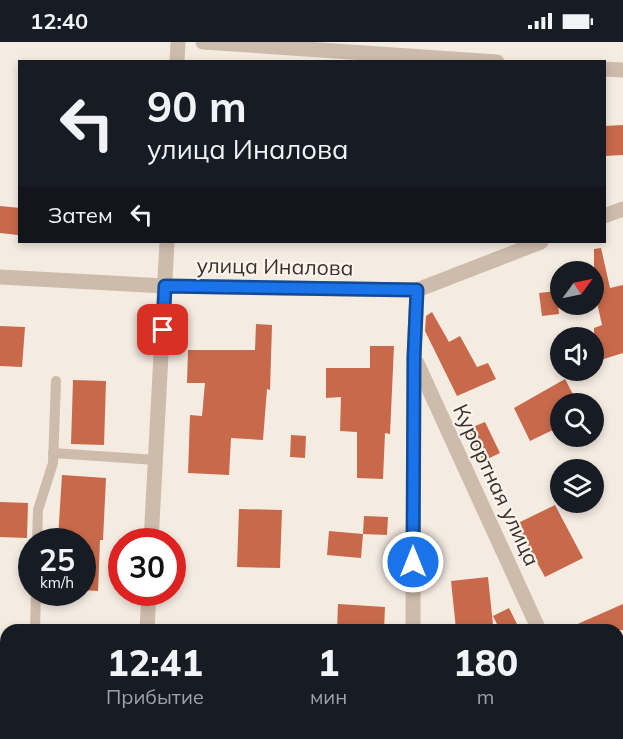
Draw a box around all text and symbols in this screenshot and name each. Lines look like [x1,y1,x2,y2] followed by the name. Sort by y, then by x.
[30,7,88,35] text: 12:40
[147,80,247,133] text: 90 m
[48,84,126,162] icon: left
[147,132,349,166] text: улица Иналова
[125,198,158,231] icon: left
[48,201,113,229] text: Затем
[196,252,354,280] street label: улица Иналова
[550,261,604,315] north arrow
[550,261,604,513] map controls
[137,304,188,355] pin
[146,313,179,346] icon: arrive
[550,327,604,381] button: sound
[550,393,604,447] button: search
[448,400,546,570] street label: Курортная улица
[550,459,604,513] button: layers
[108,528,186,606] speed limit sign: 30
[381,530,445,594] position arrow
[39,541,75,579] text: 25
[40,573,74,592] text: km/h
[107,640,203,685] text: 12:41
[318,640,339,685] text: 1
[453,640,518,685] text: 180
[106,684,204,709] text: Прибытие
[310,684,347,709] text: мин
[477,684,494,709] text: m

